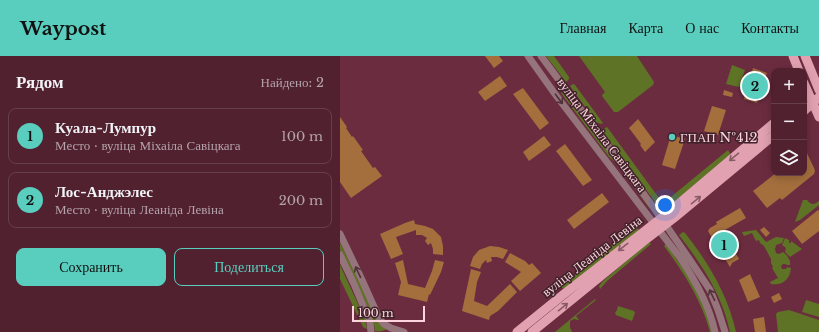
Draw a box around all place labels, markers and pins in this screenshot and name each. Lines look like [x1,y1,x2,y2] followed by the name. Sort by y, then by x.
[742,71,768,101] pin: 2
[680,129,758,146] place label: ГПАП №412
[667,132,677,142] marker: ГПАП №412
[711,230,737,260] pin: 1

